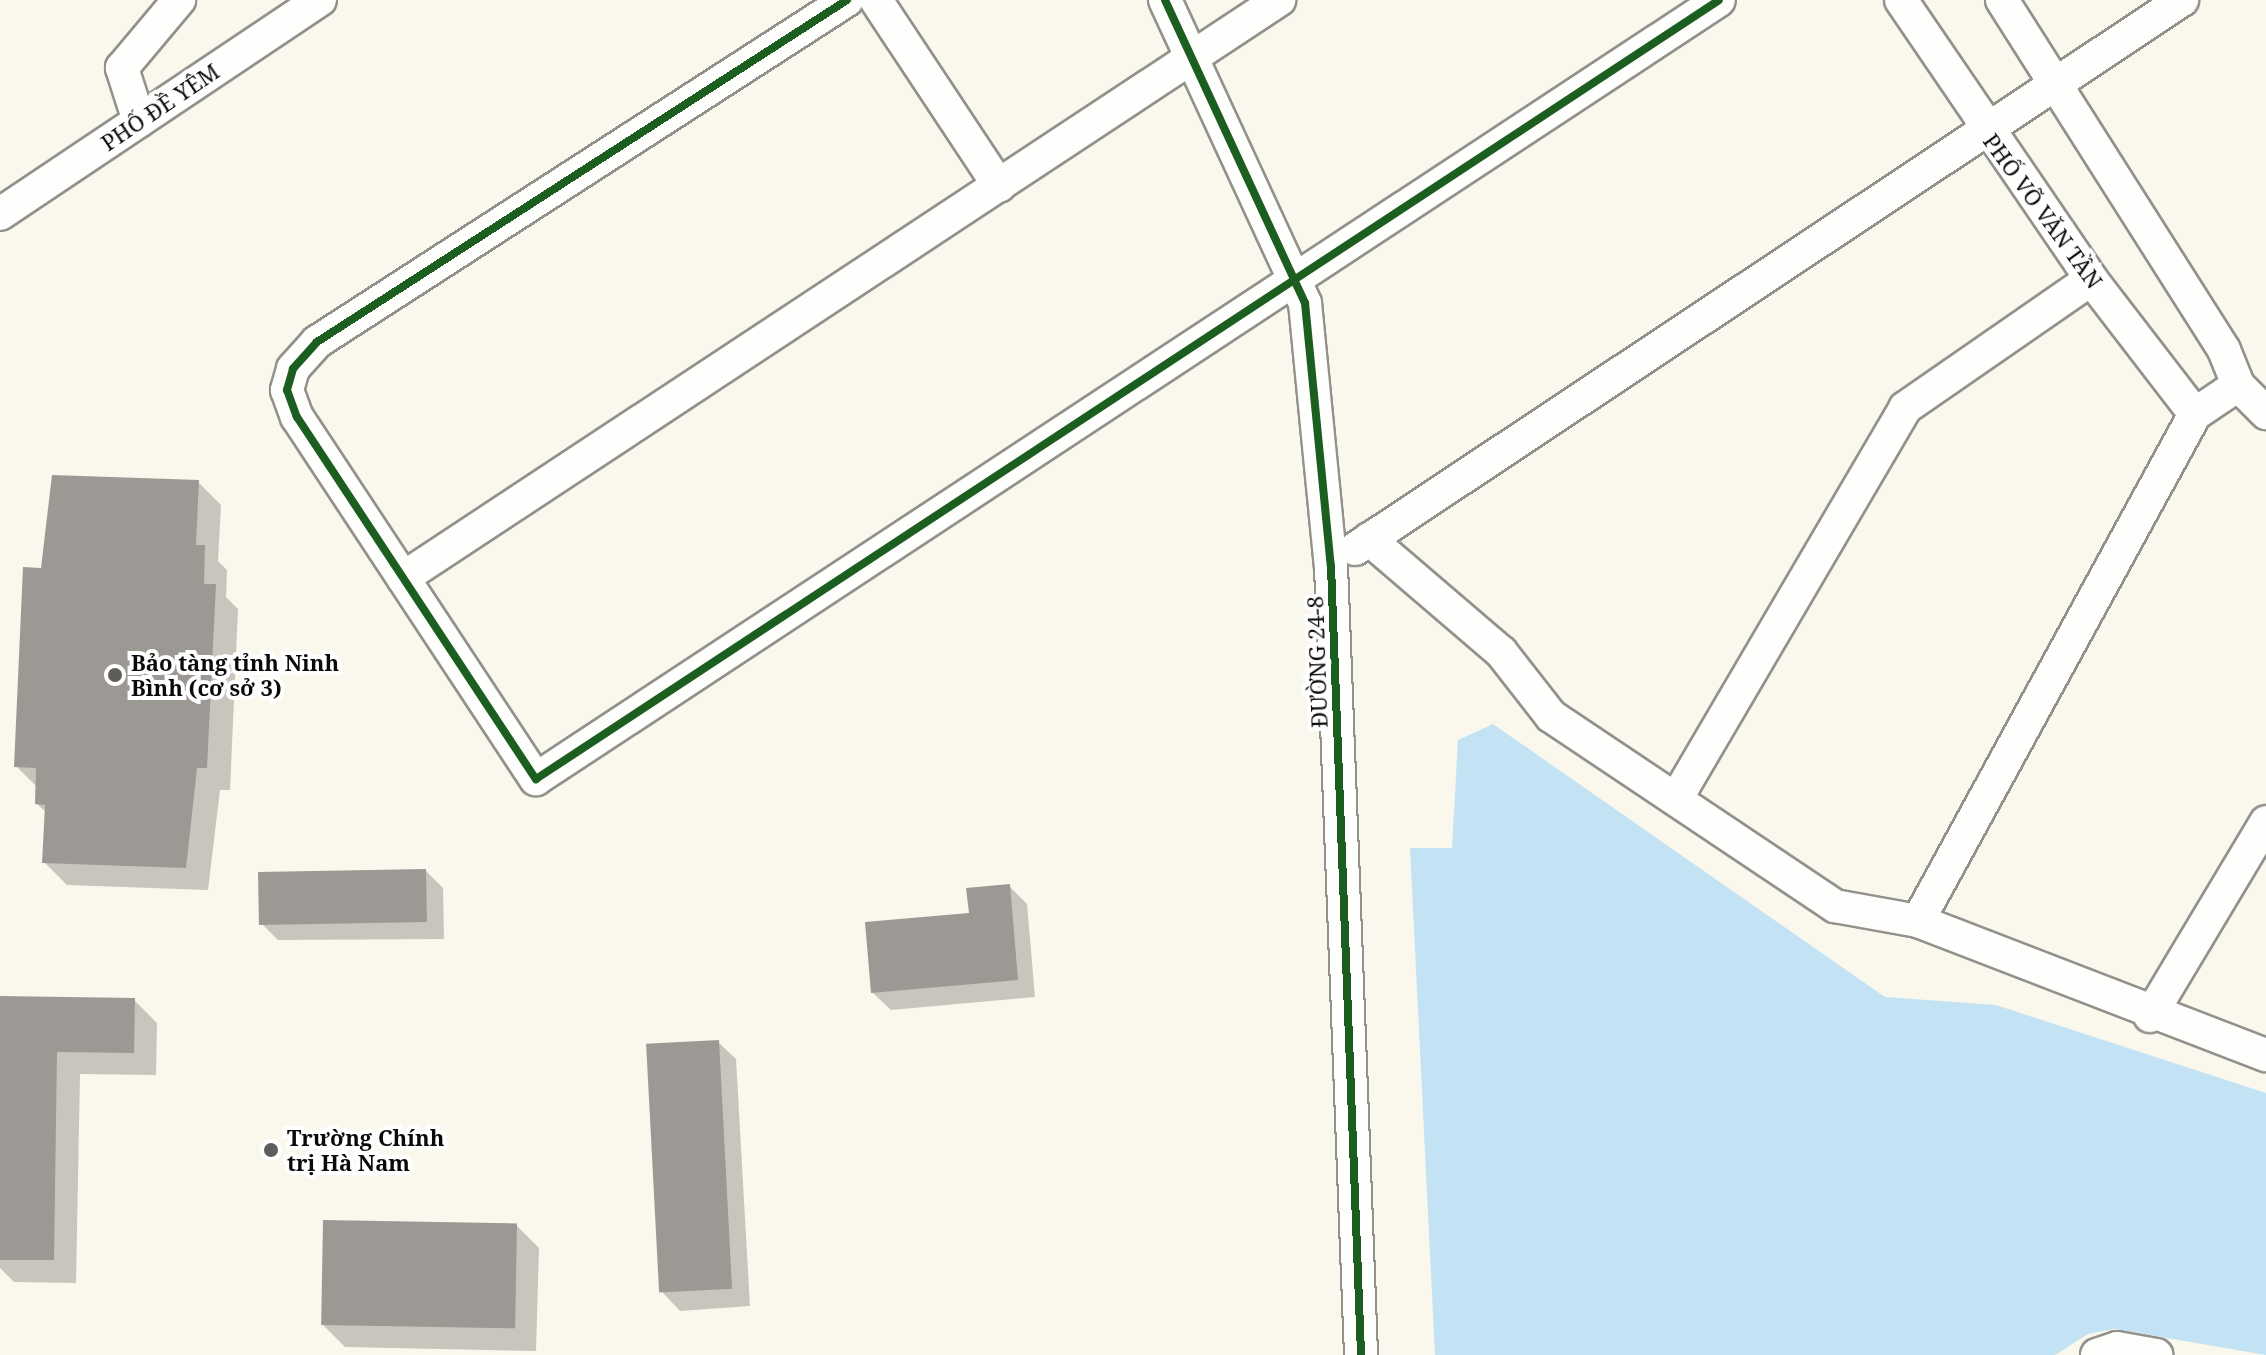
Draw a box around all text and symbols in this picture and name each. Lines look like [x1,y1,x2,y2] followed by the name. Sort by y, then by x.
[96,58,224,156] street label: PHỐ ĐỀ YÊM
[1978,128,2108,294] street label: PHỐ VÕ VĂN TẦN
[1302,596,1332,728] street label: ĐƯỜNG 24-8
[131,649,339,700] place label: Bảo tàng tỉnh Ninh Bình (cơ sở 3)
[106,666,124,684] marker: Bảo tàng tỉnh Ninh Bình (cơ sở 3)
[287,1124,444,1176] place label: Trường Chính trị Hà Nam
[262,1141,280,1159] marker: Trường Chính trị Hà Nam

